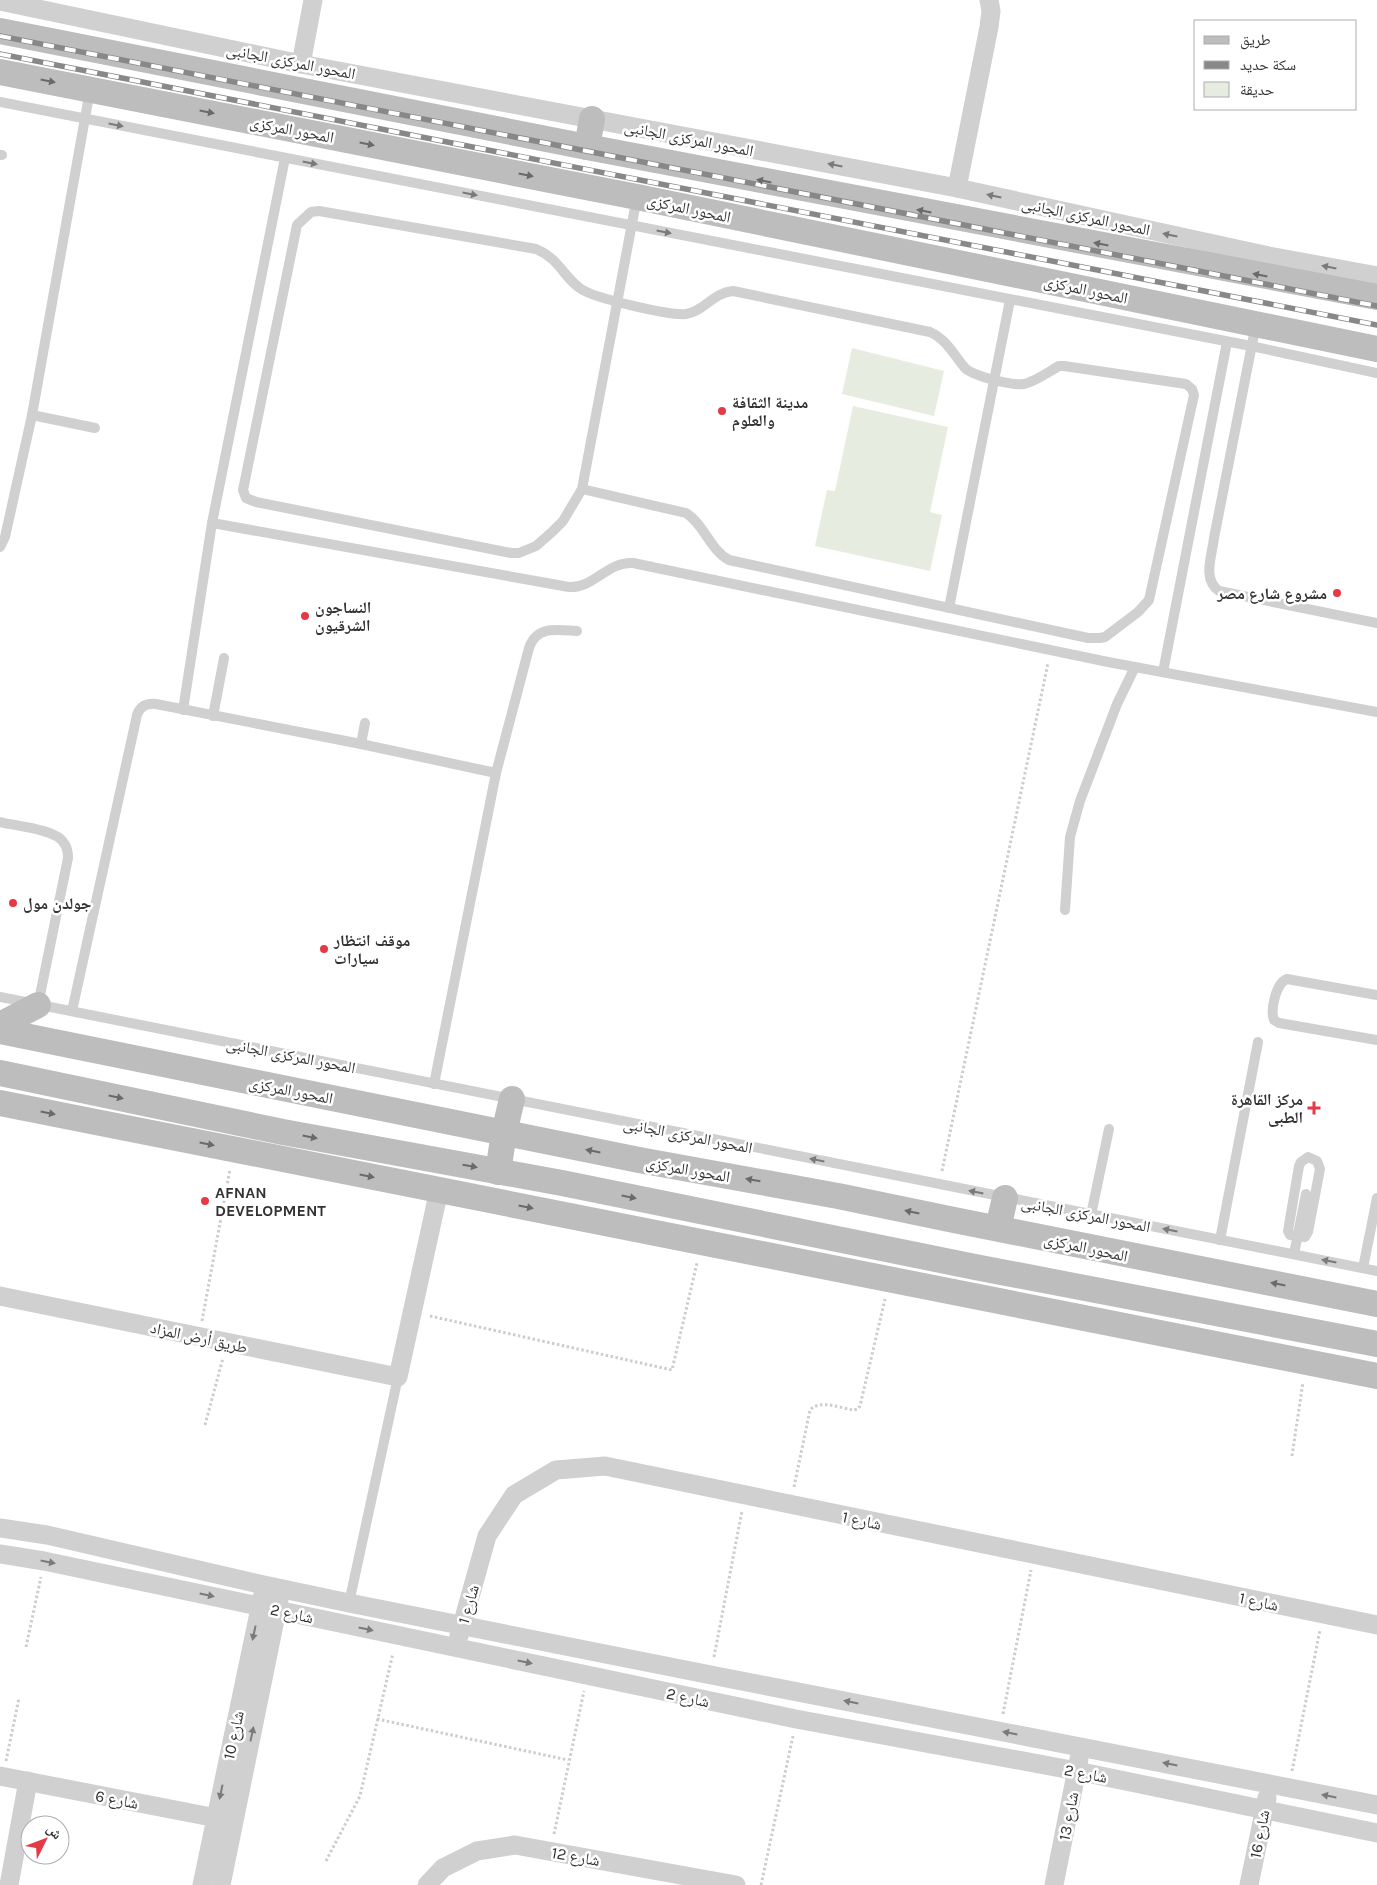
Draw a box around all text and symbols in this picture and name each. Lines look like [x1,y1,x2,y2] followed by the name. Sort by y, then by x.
[1194,20,1357,110] legend
[1240,31,1271,50] text: طريق
[225,40,357,84] street label: المحور المركزى الجانبى
[1240,56,1296,74] text: سكة حديد
[40,78,56,86] one-way arrow
[1240,81,1275,99] text: حديقة
[200,109,216,117] one-way arrow
[248,112,336,148] street label: المحور المركزى
[623,117,755,161] street label: المحور المركزى الجانبى
[109,121,124,129] one-way arrow
[359,140,374,148] one-way arrow
[303,159,318,167] one-way arrow
[827,161,842,169] one-way arrow
[519,172,535,180] one-way arrow
[756,176,772,184] one-way arrow
[645,190,733,228] street label: المحور المركزى
[462,191,478,199] one-way arrow
[987,192,1002,200] one-way arrow
[1020,194,1152,240] street label: المحور المركزى الجانبى
[916,207,931,215] one-way arrow
[656,229,672,237] one-way arrow
[1162,231,1177,239] one-way arrow
[1092,240,1108,248] one-way arrow
[1322,263,1337,271] one-way arrow
[1252,270,1268,278] one-way arrow
[1042,271,1130,309] street label: المحور المركزى
[732,393,808,432] place label: مدينة الثقافة والعلوم
[716,405,728,417] marker: مدينة الثقافة والعلوم
[1216,584,1327,604] place label: مشروع شارع مصر
[1331,587,1343,599] marker: مشروع شارع مصر
[315,598,371,635] place label: النساجون الشرقيون
[299,610,311,622] marker: النساجون الشرقيون
[23,894,91,913] place label: جولدن مول
[7,897,19,909] marker: جولدن مول
[333,931,410,968] place label: موقف انتظار سيارات
[318,943,330,955] marker: موقف انتظار سيارات
[225,1034,357,1078] street label: المحور المركزى الجانبى
[247,1073,335,1109] street label: المحور المركزى
[1231,1090,1303,1127] place label: مركز القاهرة الطبى
[109,1094,125,1102] one-way arrow
[1307,1101,1321,1115] marker: مركز القاهرة الطبى
[40,1109,56,1117] one-way arrow
[622,1114,754,1158] street label: المحور المركزى الجانبى
[302,1133,317,1141] one-way arrow
[200,1140,215,1148] one-way arrow
[585,1146,601,1154] one-way arrow
[644,1153,732,1187] street label: المحور المركزى
[809,1156,824,1164] one-way arrow
[462,1163,478,1171] one-way arrow
[359,1172,375,1180] one-way arrow
[745,1176,761,1184] one-way arrow
[215,1183,326,1220] place label: AFNAN DEVELOPMENT
[968,1188,984,1196] one-way arrow
[622,1193,638,1201] one-way arrow
[1020,1193,1152,1237] street label: المحور المركزى الجانبى
[199,1195,211,1207] marker: AFNAN DEVELOPMENT
[518,1203,534,1211] one-way arrow
[904,1207,920,1215] one-way arrow
[1162,1226,1177,1234] one-way arrow
[1042,1229,1130,1267] street label: المحور المركزى
[1321,1257,1337,1265] one-way arrow
[1269,1280,1285,1288] one-way arrow
[148,1318,249,1358] street label: طريق أرض المزاد
[840,1507,883,1535] street label: شارع 1
[40,1559,56,1567] one-way arrow
[454,1583,484,1626] street label: شارع 1
[1237,1588,1280,1616] street label: شارع 1
[200,1592,216,1600] one-way arrow
[268,1600,315,1628] street label: شارع 2
[250,1625,258,1641] one-way arrow
[359,1625,374,1633] one-way arrow
[518,1658,533,1666] one-way arrow
[664,1684,711,1712] street label: شارع 2
[843,1698,858,1706] one-way arrow
[219,1709,249,1761] street label: شارع 10
[248,1726,256,1742] one-way arrow
[1003,1729,1018,1737] one-way arrow
[1063,1760,1109,1788] street label: شارع 2
[1161,1760,1177,1768] one-way arrow
[217,1784,225,1799] one-way arrow
[94,1786,140,1814] street label: شارع 6
[1054,1790,1083,1842] street label: شارع 13
[1322,1792,1337,1800] one-way arrow
[1246,1808,1274,1860] street label: شارع 16
[20,1815,70,1865] north arrow
[43,1820,66,1843] text: ش
[550,1843,602,1871] street label: شارع 12

